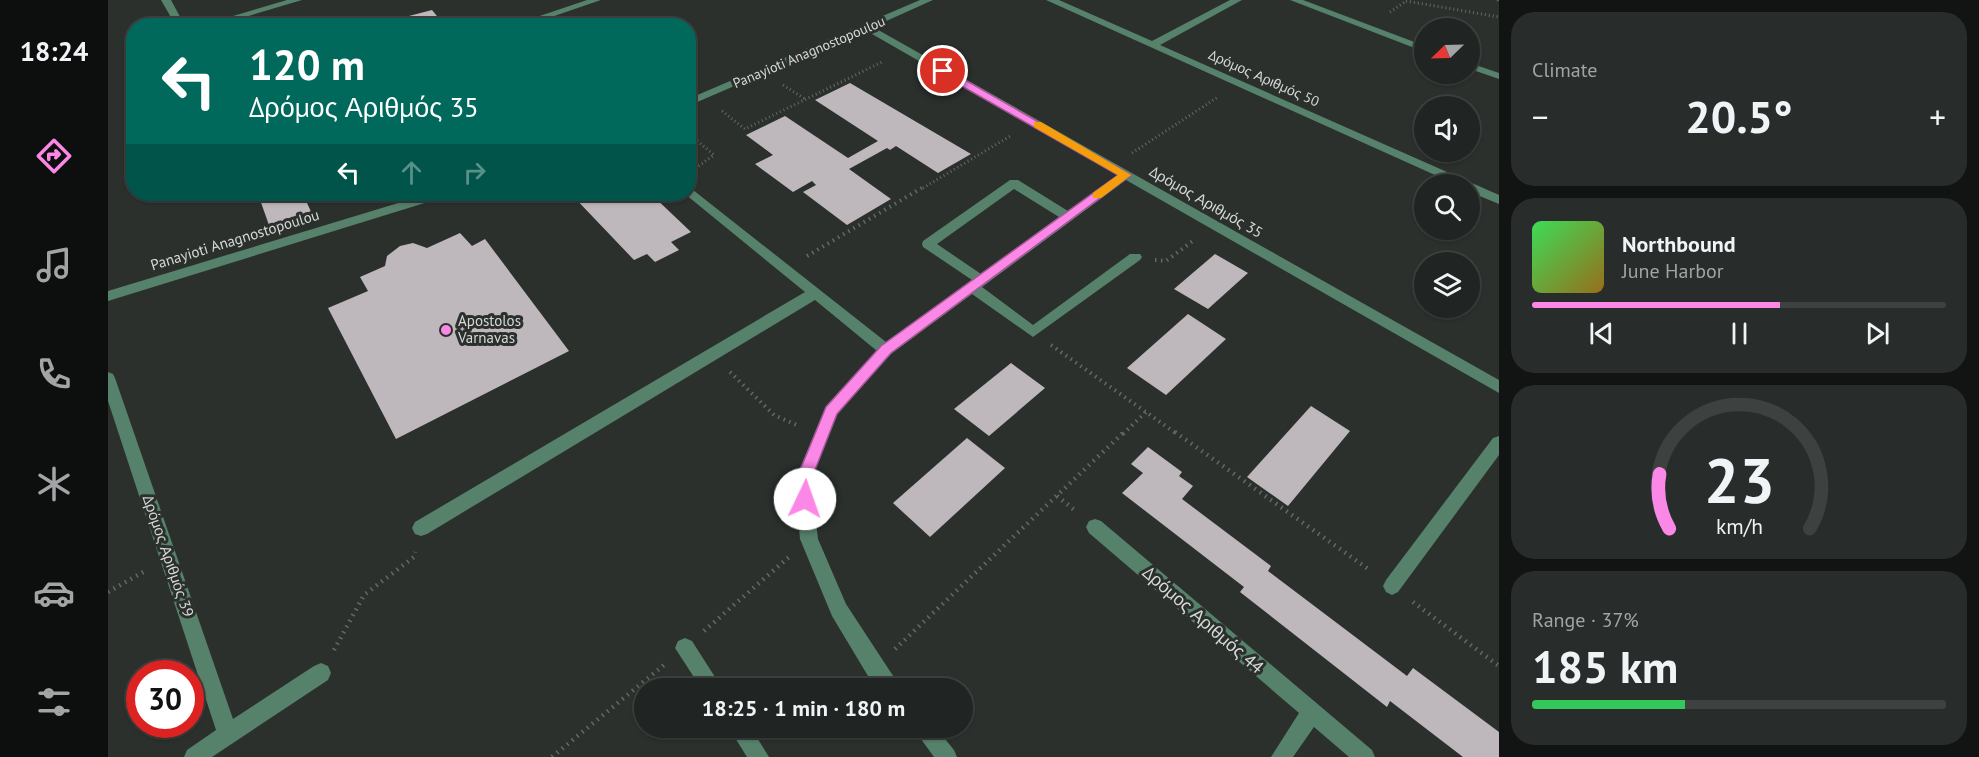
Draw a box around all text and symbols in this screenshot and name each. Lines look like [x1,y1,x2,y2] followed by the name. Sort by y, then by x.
[730,12,888,92] street label: Panayioti Anagnostopoulou
[1414,18,1480,84] north arrow
[1414,18,1480,318] map controls
[20,34,88,68] text: 18:24
[249,37,365,92] text: 120 m
[150,42,228,120] icon: left
[917,45,968,96] pin
[1206,46,1322,111] street label: Δρόμος Αριθμός 50
[926,54,959,87] icon: arrive
[1532,57,1598,83] text: Climate
[1685,87,1793,145] text: 20.5°
[249,90,479,124] text: Δρόμος Αριθμός 35
[1532,95,1549,138] text: −
[1929,95,1946,138] text: +
[1414,96,1480,162] button: sound
[33,135,75,177] icon: directions
[332,156,365,189] icon: left
[395,156,428,189] icon: ahead
[458,156,491,189] icon: right
[1146,161,1266,242] street label: Δρόμος Αριθμός 35
[1414,174,1480,240] button: search
[148,205,321,274] street label: Panayioti Anagnostopoulou
[1622,230,1736,258] text: Northbound
[33,244,75,286] icon: music
[1414,252,1480,318] button: layers
[1622,258,1724,284] text: June Harbor
[457,311,521,347] place label: Apostolos Varnavas
[1585,317,1618,350] icon: previous
[1723,317,1756,350] icon: pause
[1861,317,1894,350] icon: next
[439,323,453,337] marker: Apostolos Varnavas
[33,353,75,395] icon: phone
[1704,439,1774,520] text: 23
[33,463,75,505] icon: climate
[773,467,837,531] position arrow
[139,492,198,619] street label: Δρόμος Αριθμός 39
[1715,512,1762,540] text: km/h
[1138,561,1269,679] street label: Δρόμος Αριθμός 44
[33,572,75,614] icon: car
[1532,607,1639,633] text: Range · 37%
[1532,637,1678,695] text: 185 km
[126,660,204,738] speed limit sign: 30
[33,681,75,723] icon: filters
[702,694,905,722] text: 18:25 · 1 min · 180 m

